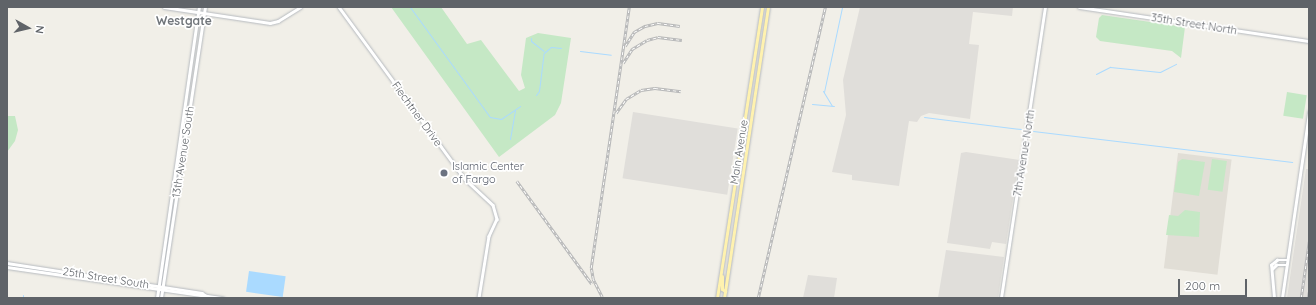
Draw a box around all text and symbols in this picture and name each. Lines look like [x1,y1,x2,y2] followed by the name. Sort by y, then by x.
[8,8,48,48] north arrow
[1150,11,1238,37] street label: 35th Street North
[156,14,212,28] district label: Westgate
[32,25,47,35] text: N
[389,79,445,149] street label: Fiechtner Drive
[169,105,197,199] street label: 13th Avenue South
[1011,108,1037,198] street label: 7th Avenue North
[727,119,751,185] street label: Main Avenue
[452,160,524,186] place label: Islamic Center of Fargo
[439,168,449,178] marker: Islamic Center of Fargo
[62,265,150,291] street label: 25th Street South
[1180,271,1249,297] scale bar
[1185,278,1220,293] text: 200 m

